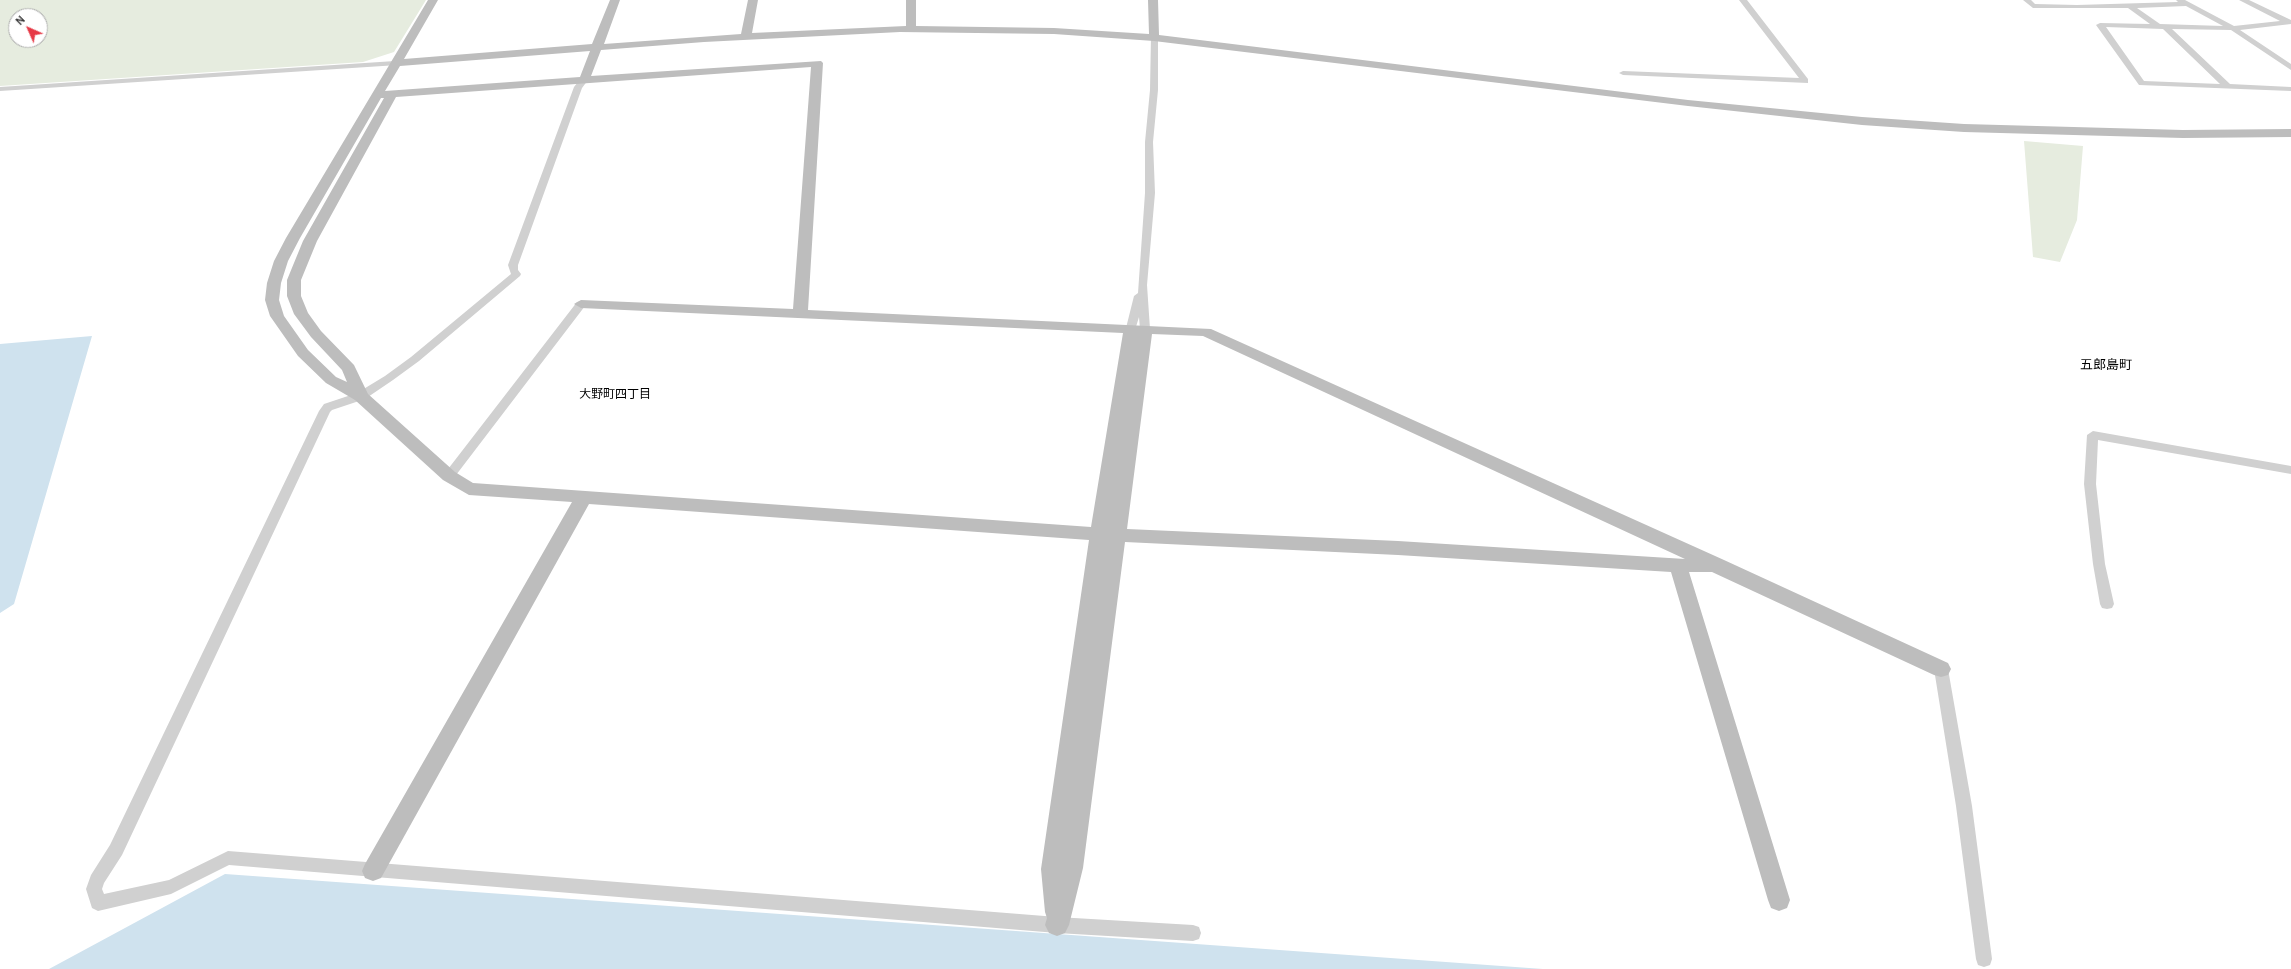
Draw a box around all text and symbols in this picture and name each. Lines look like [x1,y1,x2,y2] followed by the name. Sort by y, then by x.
[8,8,48,48] north arrow
[13,13,28,28] text: N
[2080,357,2132,373] district label: 五郎島町
[579,387,651,401] district label: 大野町四丁目

